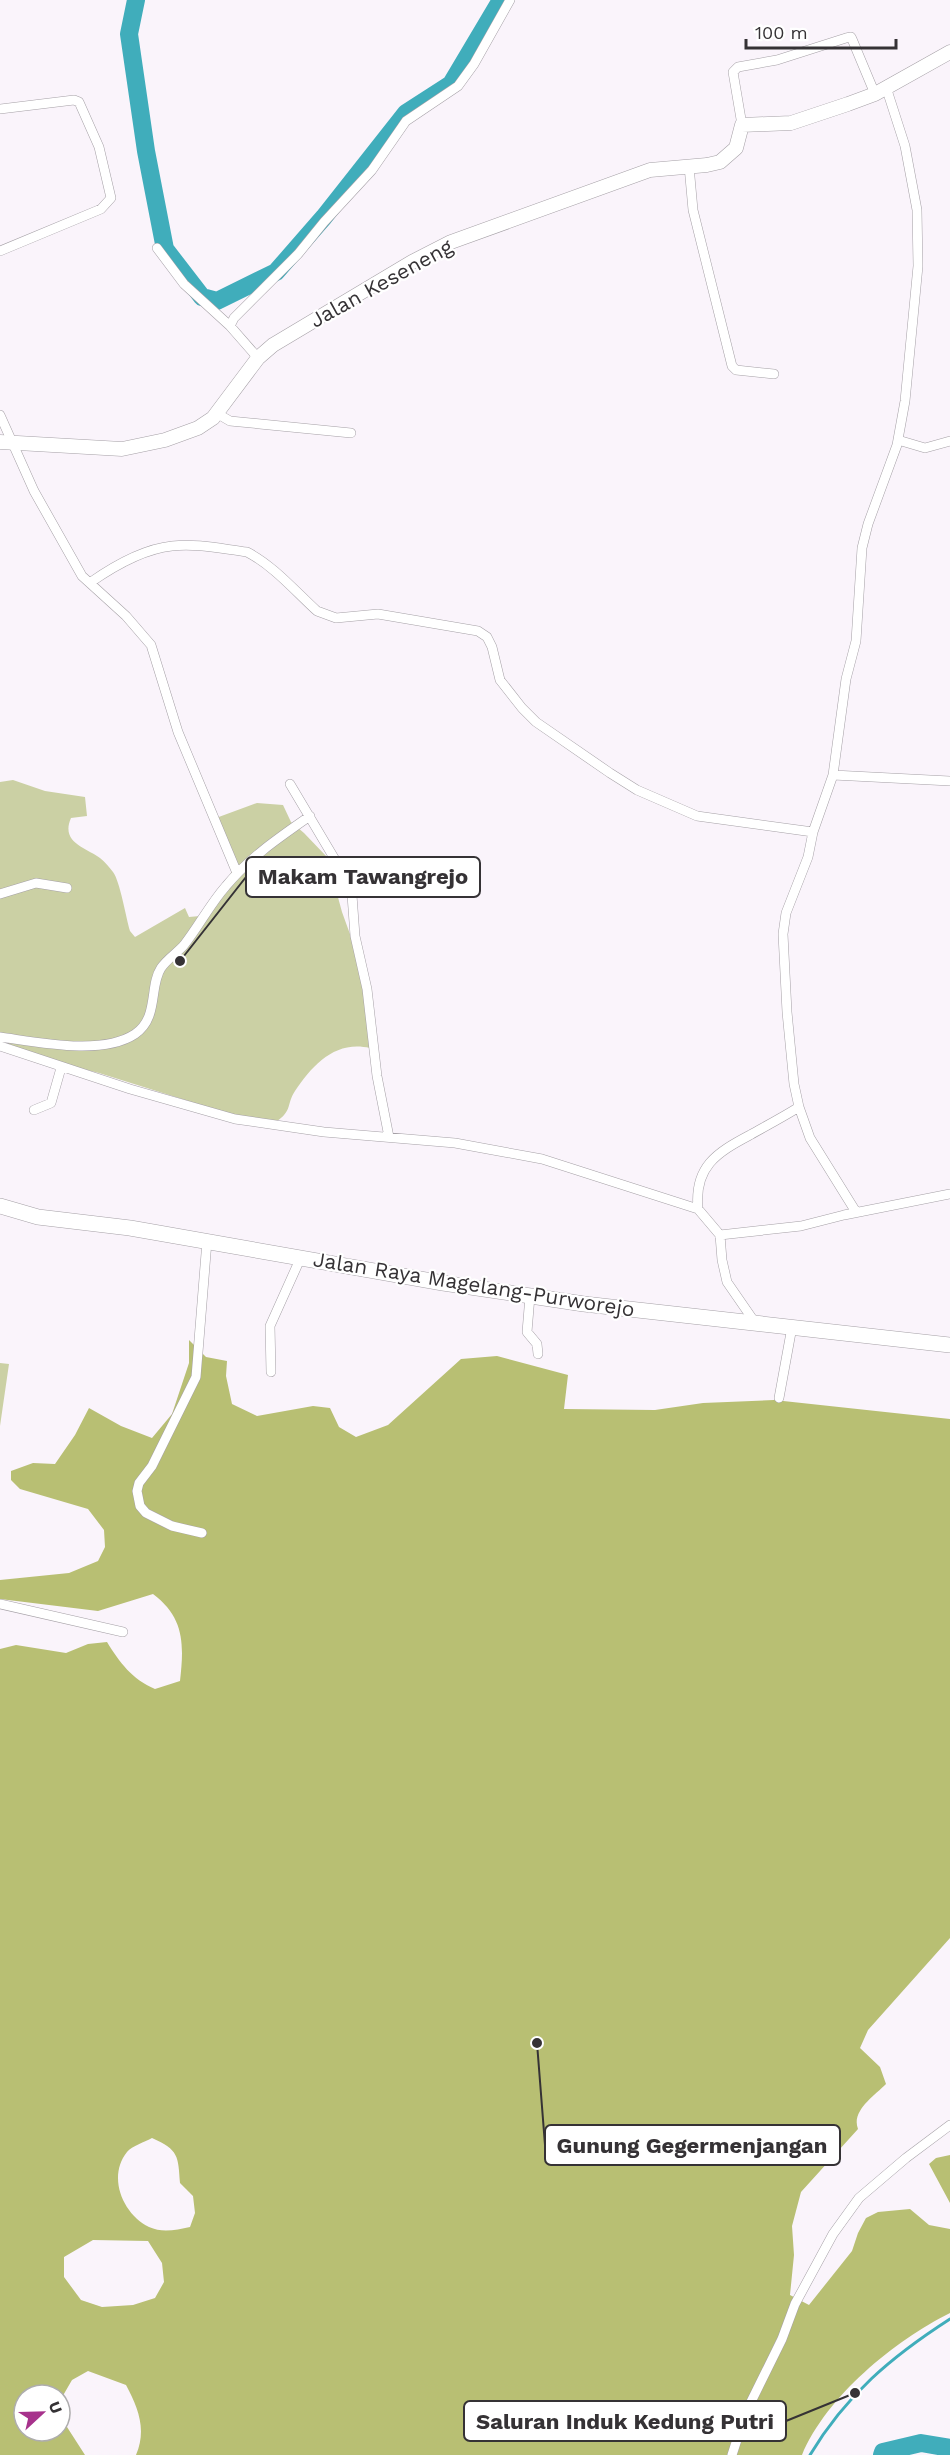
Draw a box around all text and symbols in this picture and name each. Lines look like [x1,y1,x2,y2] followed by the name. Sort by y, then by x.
[746,12,896,50] scale bar
[755,22,808,43] text: 100 m
[305,233,457,333] street label: Jalan Keseneng
[246,857,480,897] callout: Makam Tawangrejo
[258,864,468,889] text: Makam Tawangrejo
[311,1246,637,1322] street label: Jalan Raya Magelang-Purworejo
[545,2125,840,2165] callout: Gunung Gegermenjangan
[557,2133,827,2158] text: Gunung Gegermenjangan
[12,2383,72,2443] north arrow
[45,2399,66,2416] text: U
[464,2401,786,2441] callout: Saluran Induk Kedung Putri
[476,2409,774,2434] text: Saluran Induk Kedung Putri

